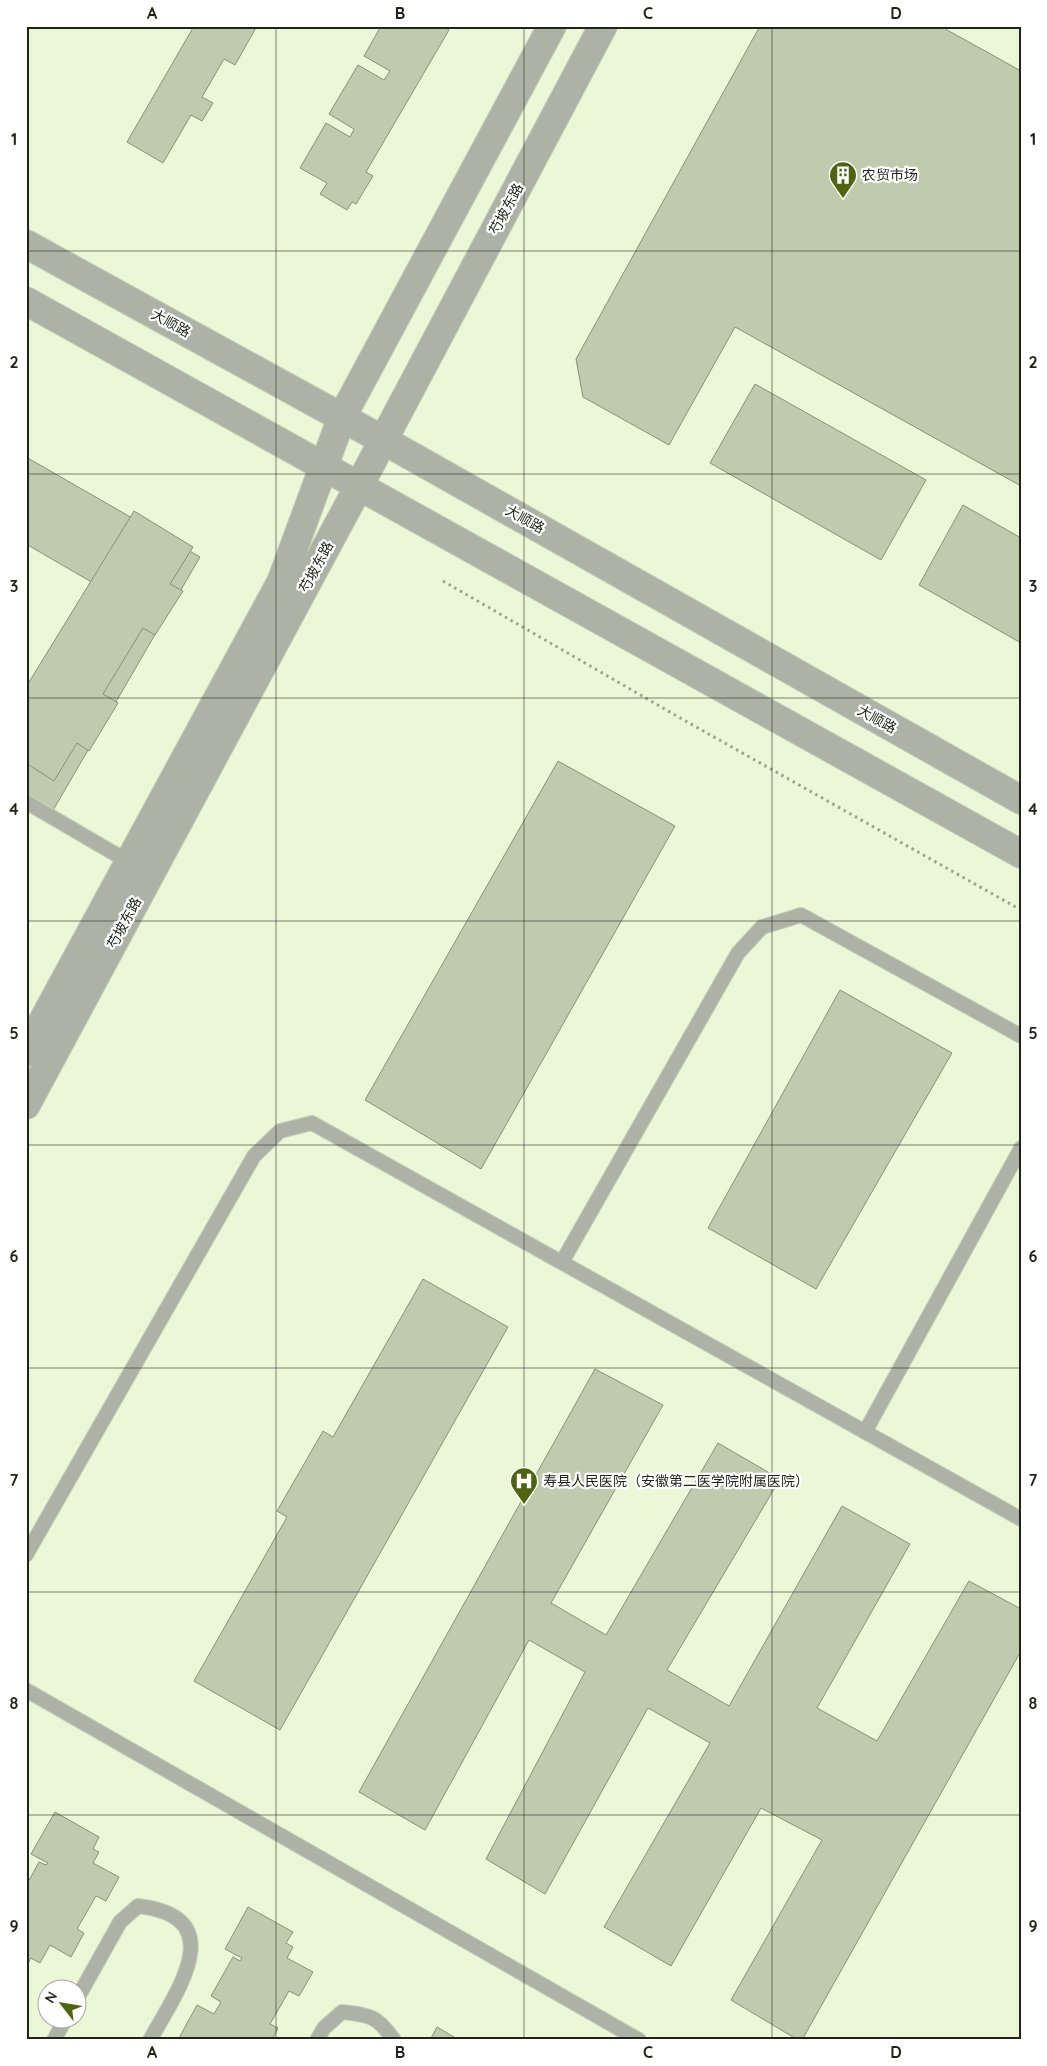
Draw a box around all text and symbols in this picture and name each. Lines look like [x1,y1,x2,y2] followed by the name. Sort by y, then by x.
[147,3,158,23] text: A
[395,3,405,23] text: B
[643,3,653,23] text: C
[890,3,902,23] text: D
[11,129,17,149] text: 1
[1030,129,1036,149] text: 1
[828,160,858,199] building icon: 农贸市场
[862,166,918,184] place label: 农贸市场
[485,180,527,238] street label: 芍坡东路
[148,305,194,341] street label: 大顺路
[9,352,19,372] text: 2
[1028,352,1038,372] text: 2
[502,501,548,537] street label: 大顺路
[295,538,337,596] street label: 芍坡东路
[10,576,18,596] text: 3
[1029,576,1037,596] text: 3
[854,701,900,737] street label: 大顺路
[9,799,19,819] text: 4
[1028,799,1038,819] text: 4
[103,894,145,952] street label: 芍坡东路
[9,1023,19,1043] text: 5
[1028,1023,1038,1043] text: 5
[10,1246,19,1266] text: 6
[1029,1246,1038,1266] text: 6
[509,1466,539,1505] hospital icon: 寿县人民医院（安徽第二医学院附属医院）
[10,1470,19,1490] text: 7
[1029,1470,1038,1490] text: 7
[543,1472,809,1490] place label: 寿县人民医院（安徽第二医学院附属医院）
[10,1693,19,1713] text: 8
[1029,1693,1038,1713] text: 8
[9,1916,19,1936] text: 9
[1028,1916,1038,1936] text: 9
[38,1978,88,2028] north arrow
[40,1988,61,2006] text: N
[147,2042,158,2062] text: A
[395,2042,405,2062] text: B
[643,2042,653,2062] text: C
[890,2042,902,2062] text: D

